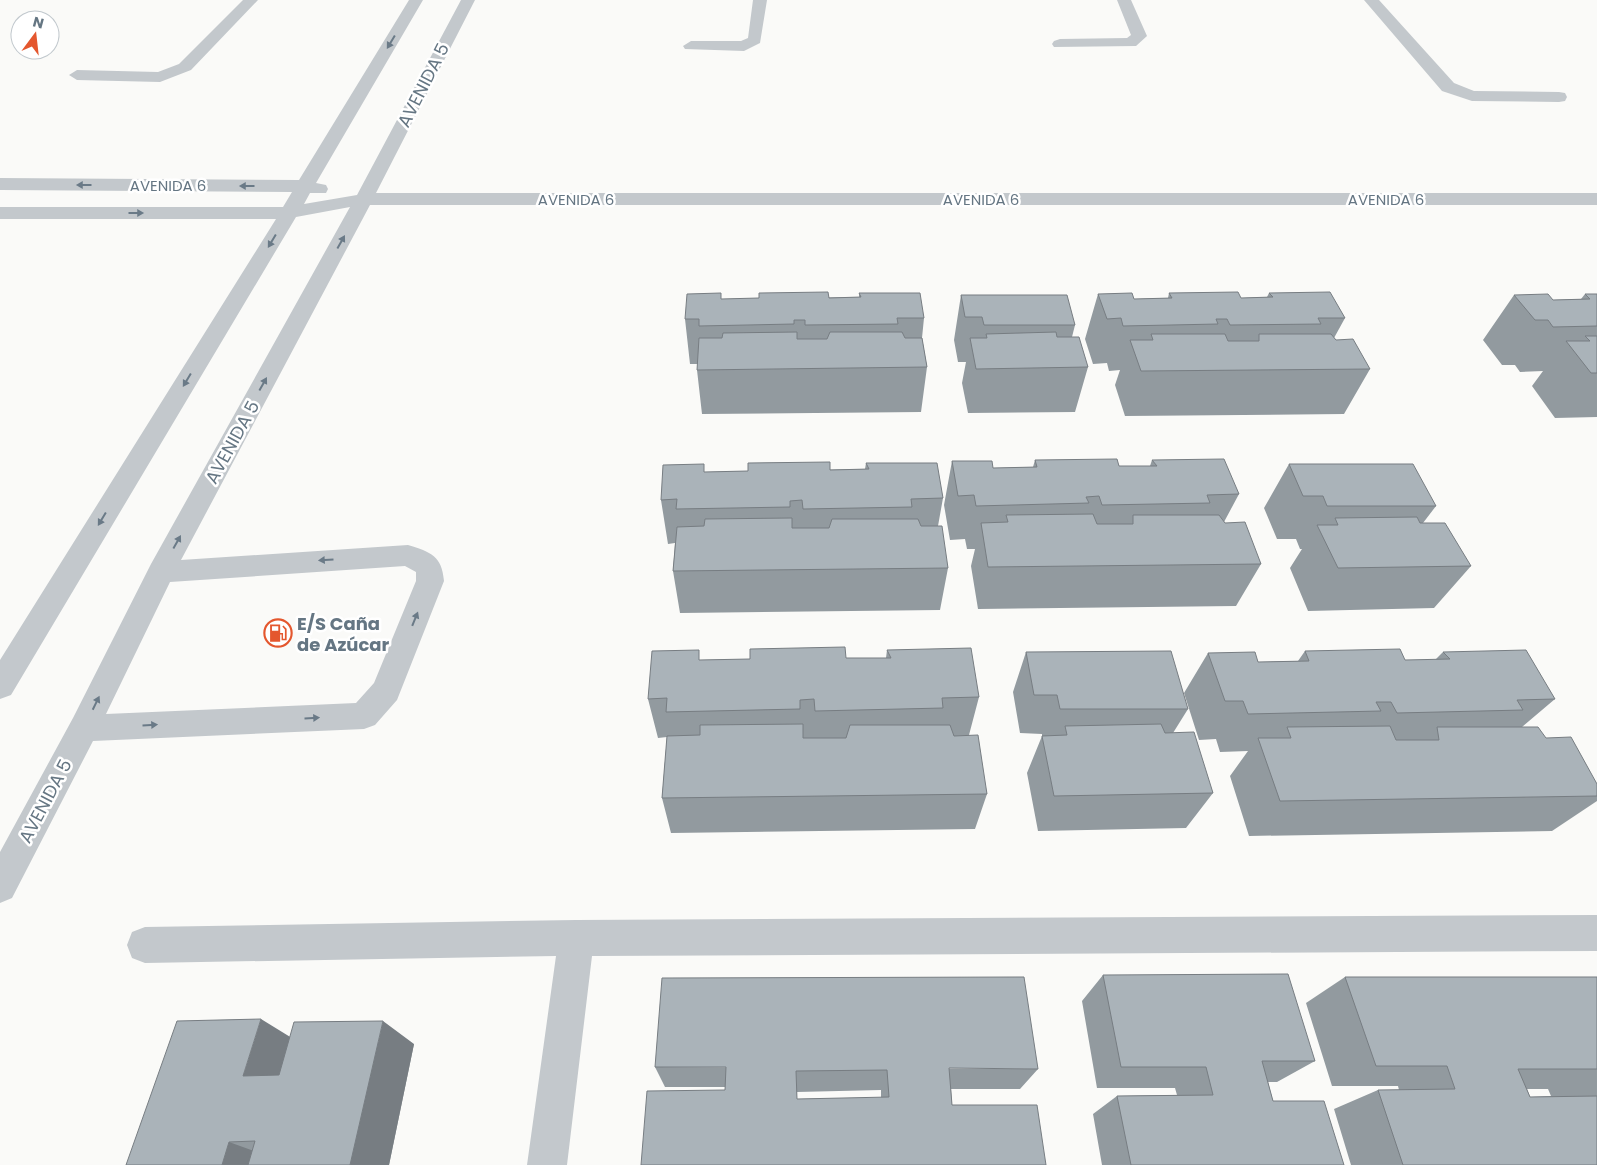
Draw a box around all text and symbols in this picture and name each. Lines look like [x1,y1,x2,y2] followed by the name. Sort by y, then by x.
[10,10,60,60] north arrow
[31,11,46,33] text: N
[386,35,395,48] one-way arrow
[391,39,455,131] street label: AVENIDA 5
[130,175,206,196] street label: AVENIDA 6
[76,181,92,189] one-way arrow
[239,182,255,190] one-way arrow
[538,189,614,210] street label: AVENIDA 6
[943,189,1019,210] street label: AVENIDA 6
[1348,189,1424,210] street label: AVENIDA 6
[128,209,144,217] one-way arrow
[337,234,345,249] one-way arrow
[267,235,276,248] one-way arrow
[182,374,192,387] one-way arrow
[259,377,267,392] one-way arrow
[199,396,265,488] street label: AVENIDA 5
[98,512,107,525] one-way arrow
[173,535,181,550] one-way arrow
[318,557,334,565] one-way arrow
[297,611,390,657] place label: E/S Caña de Azúcar
[411,611,419,626] one-way arrow
[263,618,293,648] fuel station icon: E/S Caña de Azúcar
[92,696,100,710] one-way arrow
[304,714,320,722] one-way arrow
[142,721,158,729] one-way arrow
[12,755,78,847] street label: AVENIDA 5

